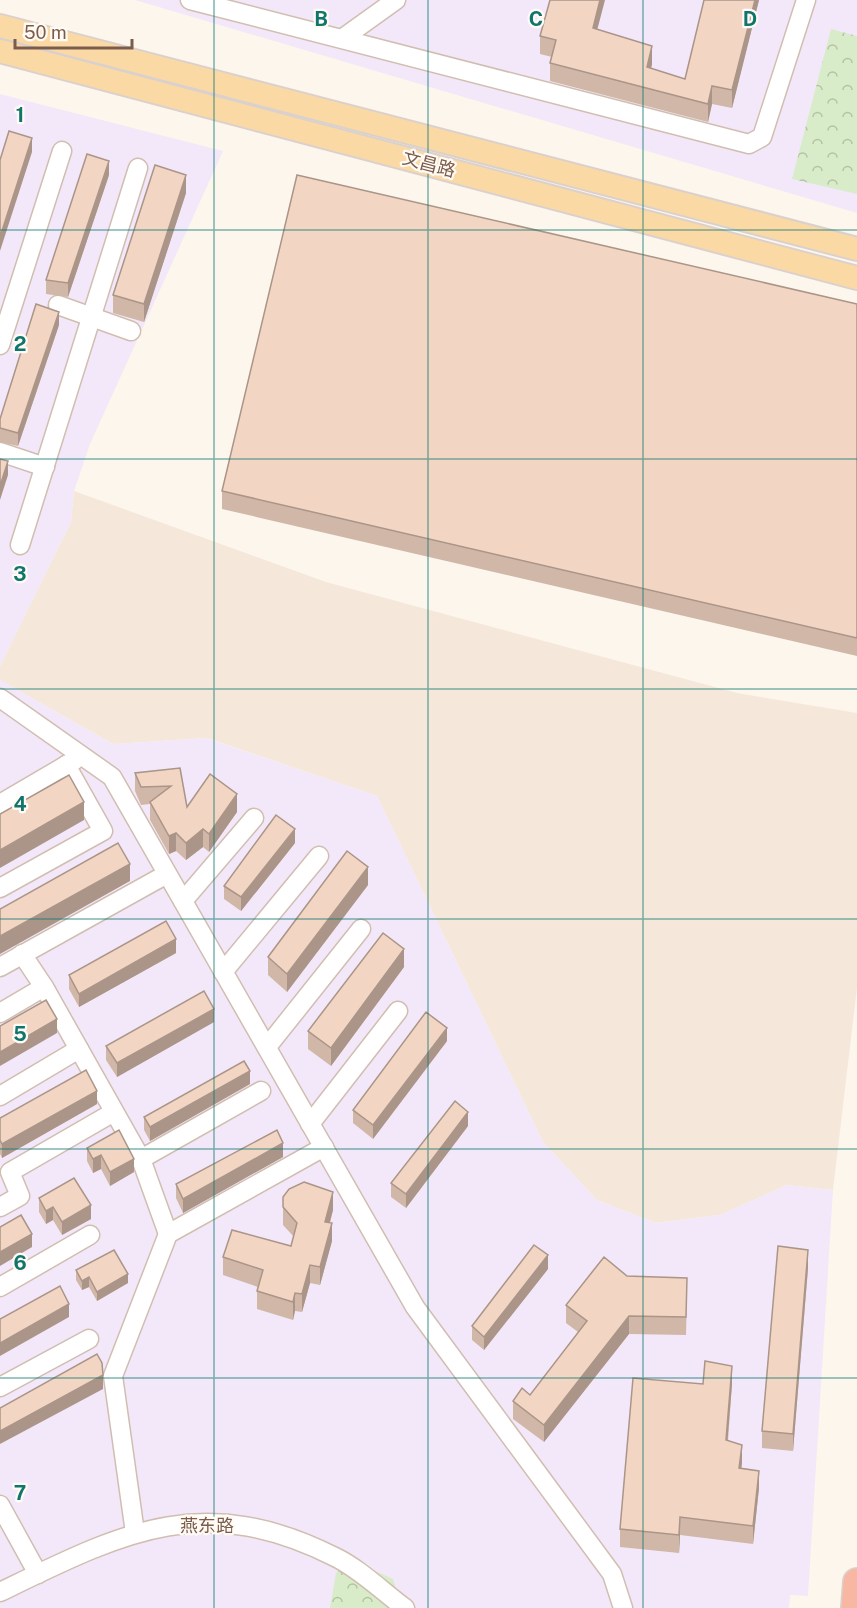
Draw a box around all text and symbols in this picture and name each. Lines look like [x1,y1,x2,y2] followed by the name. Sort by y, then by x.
[314,7,328,31] text: B
[529,7,543,31] text: C
[743,7,757,31] text: D
[15,12,132,50] scale bar
[24,22,67,43] text: 50 m
[16,103,24,127] text: 1
[400,147,458,181] street label: 文昌路
[14,332,26,356] text: 2
[13,562,27,586] text: 3
[13,792,27,816] text: 4
[13,1022,27,1046] text: 5
[13,1251,27,1275] text: 6
[14,1481,26,1505] text: 7
[180,1515,234,1536] street label: 燕东路

